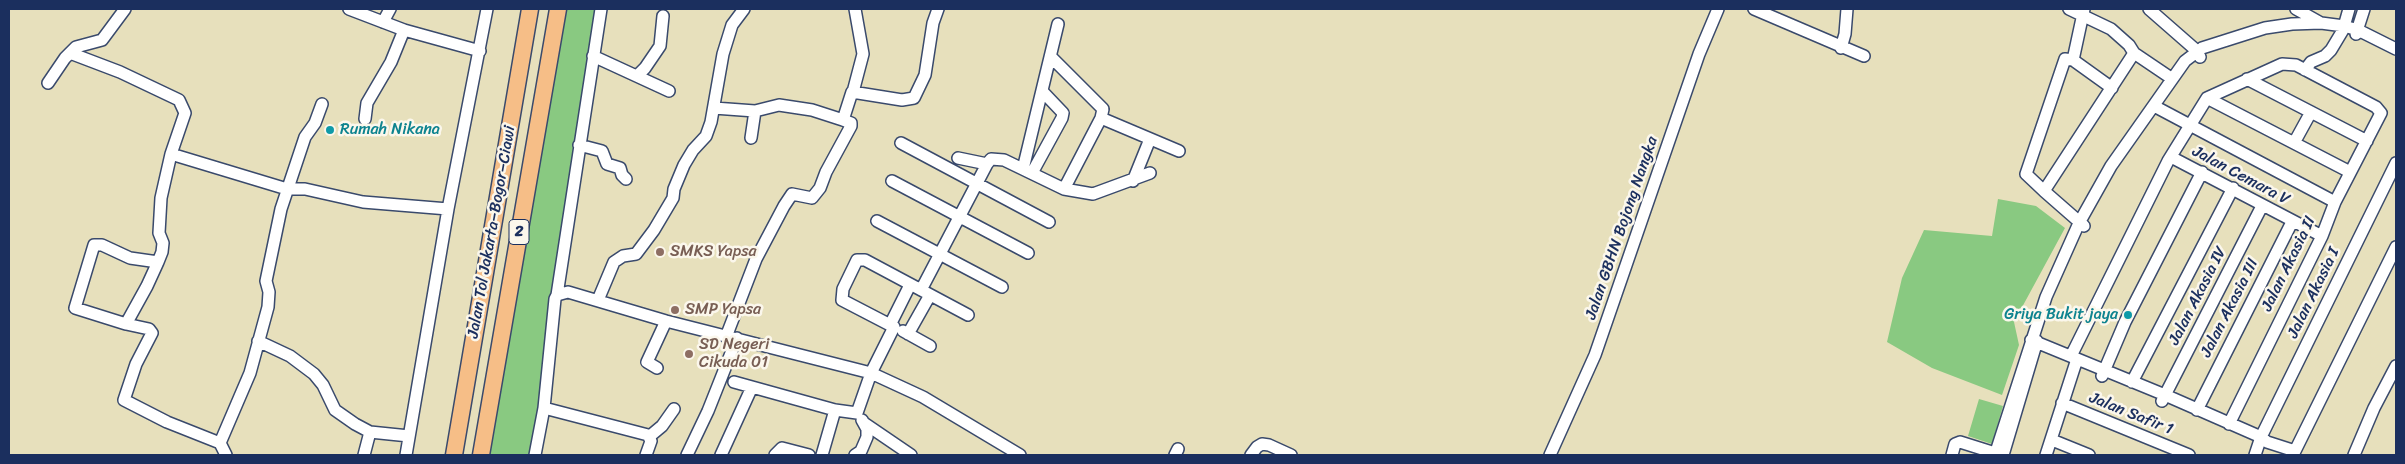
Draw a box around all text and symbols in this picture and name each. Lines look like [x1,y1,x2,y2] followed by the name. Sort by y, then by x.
[340,120,440,140] place label: Rumah Nikana
[324,124,336,136] marker: Rumah Nikana
[464,124,520,340] street label: Jalan Tol Jakarta–Bogor–Ciawi
[1582,134,1662,322] street label: Jalan GBHN Bojong Nangka
[2189,142,2293,210] street label: Jalan Cemara V
[2258,213,2320,315] street label: Jalan Akasia II
[509,220,529,244] road number: 2
[670,242,757,262] place label: SMKS Yapsa
[2165,244,2231,348] street label: Jalan Akasia IV
[2284,245,2344,341] street label: Jalan Akasia I
[654,246,666,258] marker: SMKS Yapsa
[2197,255,2263,361] street label: Jalan Akasia III
[685,300,761,320] place label: SMP Yapsa
[669,304,681,316] marker: SMP Yapsa
[2004,305,2118,325] place label: Griya Bukit jaya
[2122,309,2134,321] marker: Griya Bukit jaya
[699,335,769,373] place label: SD Negeri Cikuda 01
[683,348,695,360] marker: SD Negeri Cikuda 01
[2086,389,2176,439] street label: Jalan Safir 1

